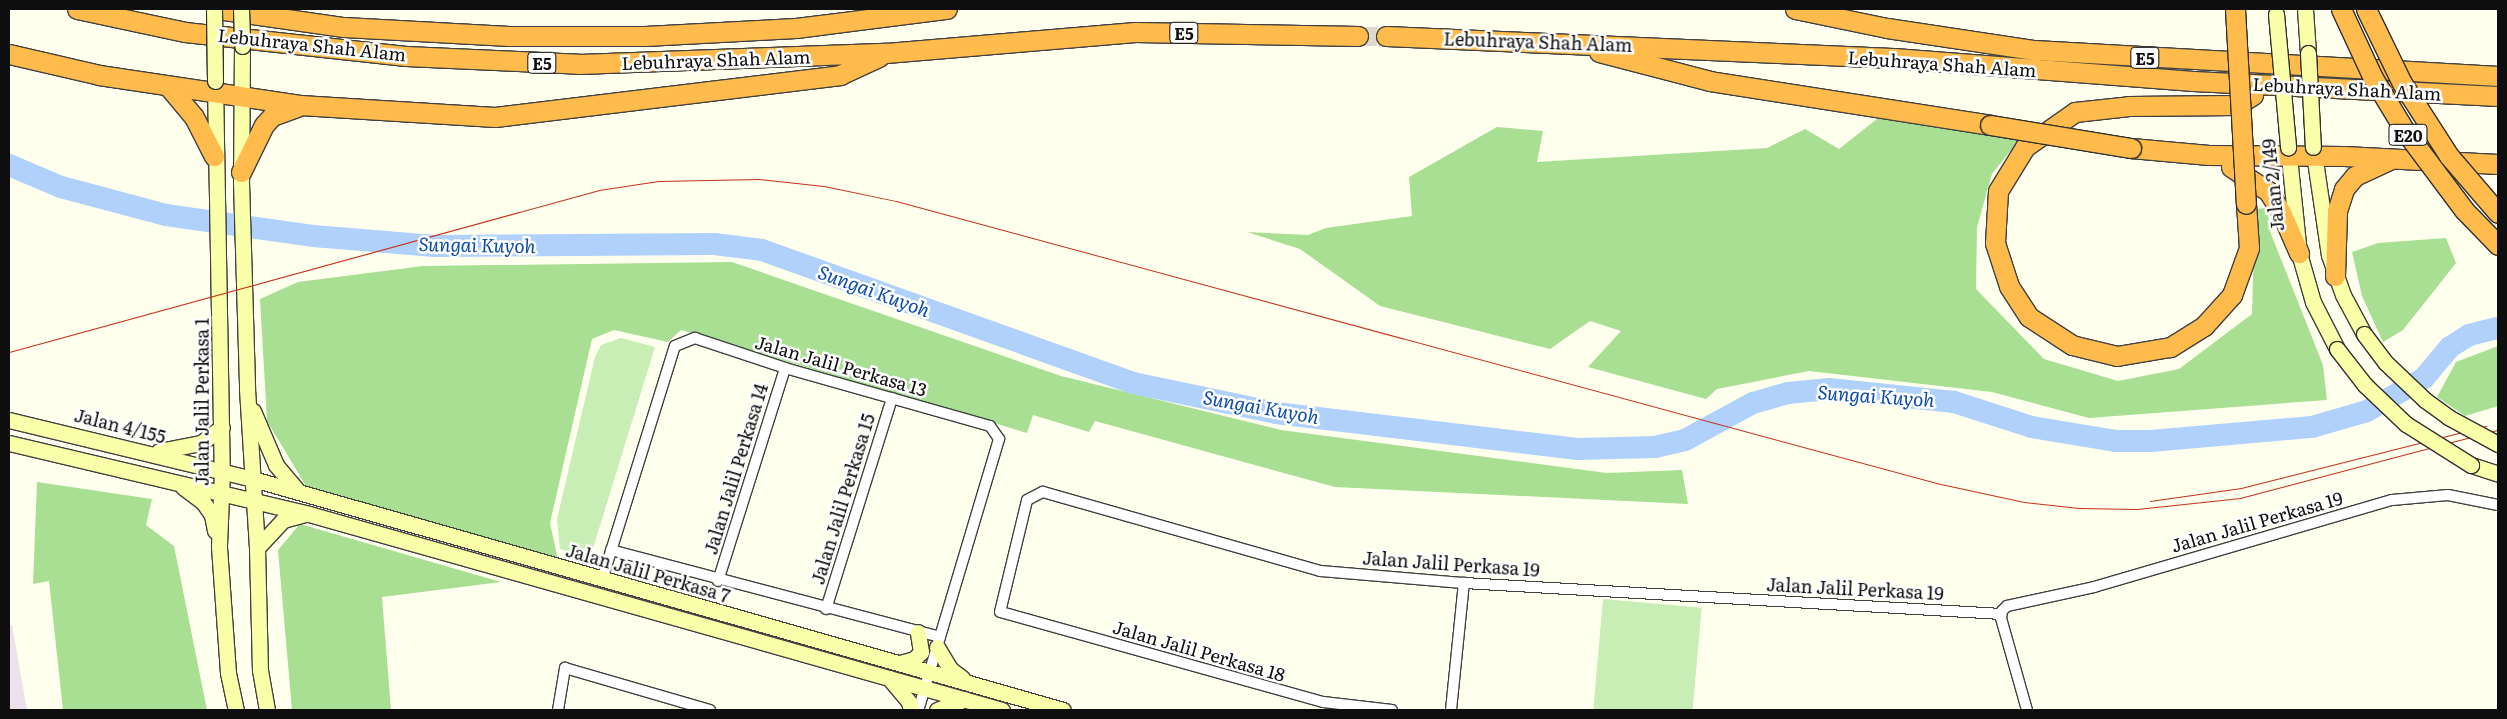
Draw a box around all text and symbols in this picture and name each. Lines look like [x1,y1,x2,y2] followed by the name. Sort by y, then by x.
[1169,19,1199,46] road number: E5
[217,24,407,66] street label: Lebuhraya Shah Alam
[1443,28,1633,56] street label: Lebuhraya Shah Alam
[2130,44,2160,72] road number: E5
[621,46,811,74] street label: Lebuhraya Shah Alam
[1847,47,2037,81] street label: Lebuhraya Shah Alam
[527,49,557,76] road number: E5
[2252,73,2442,105] street label: Lebuhraya Shah Alam
[2388,122,2428,148] road number: E20
[2257,138,2289,232] street label: Jalan 2/149
[418,233,536,257] water label: Sungai Kuyoh
[815,260,933,322] water label: Sungai Kuyoh
[191,318,213,486] street label: Jalan Jalil Perkasa 1
[753,331,929,401] street label: Jalan Jalil Perkasa 13
[700,381,772,557] street label: Jalan Jalil Perkasa 14
[1817,381,1935,411] water label: Sungai Kuyoh
[1201,386,1321,428] water label: Sungai Kuyoh
[72,404,168,448] street label: Jalan 4/155
[807,411,879,587] street label: Jalan Jalil Perkasa 15
[2169,487,2345,557] street label: Jalan Jalil Perkasa 19
[563,539,733,607] street label: Jalan Jalil Perkasa 7
[1362,547,1540,581] street label: Jalan Jalil Perkasa 19
[1766,574,1944,604] street label: Jalan Jalil Perkasa 19
[1110,616,1288,686] street label: Jalan Jalil Perkasa 18

